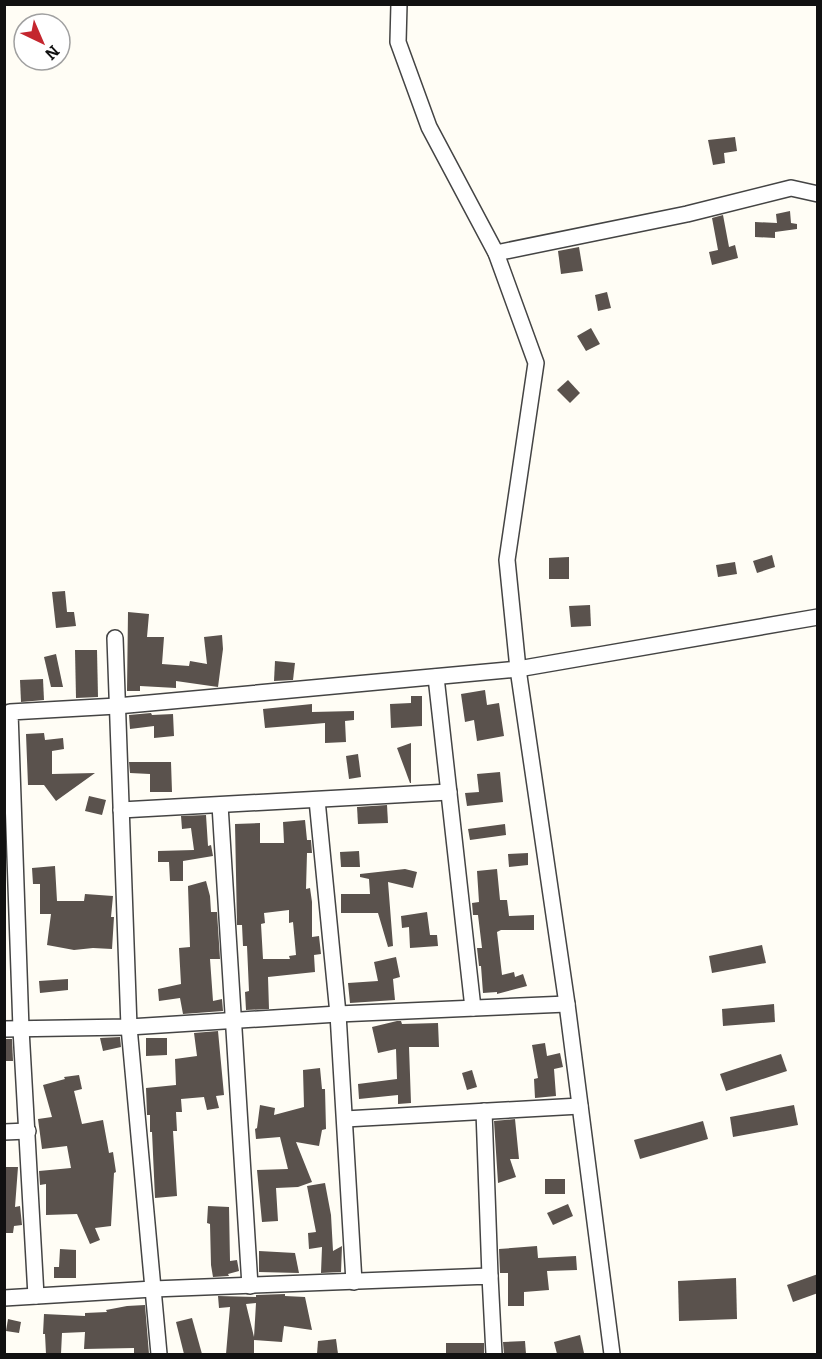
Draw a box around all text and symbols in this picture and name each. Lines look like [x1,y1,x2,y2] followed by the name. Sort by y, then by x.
[12,12,72,72] north arrow
[41,41,63,64] text: N

